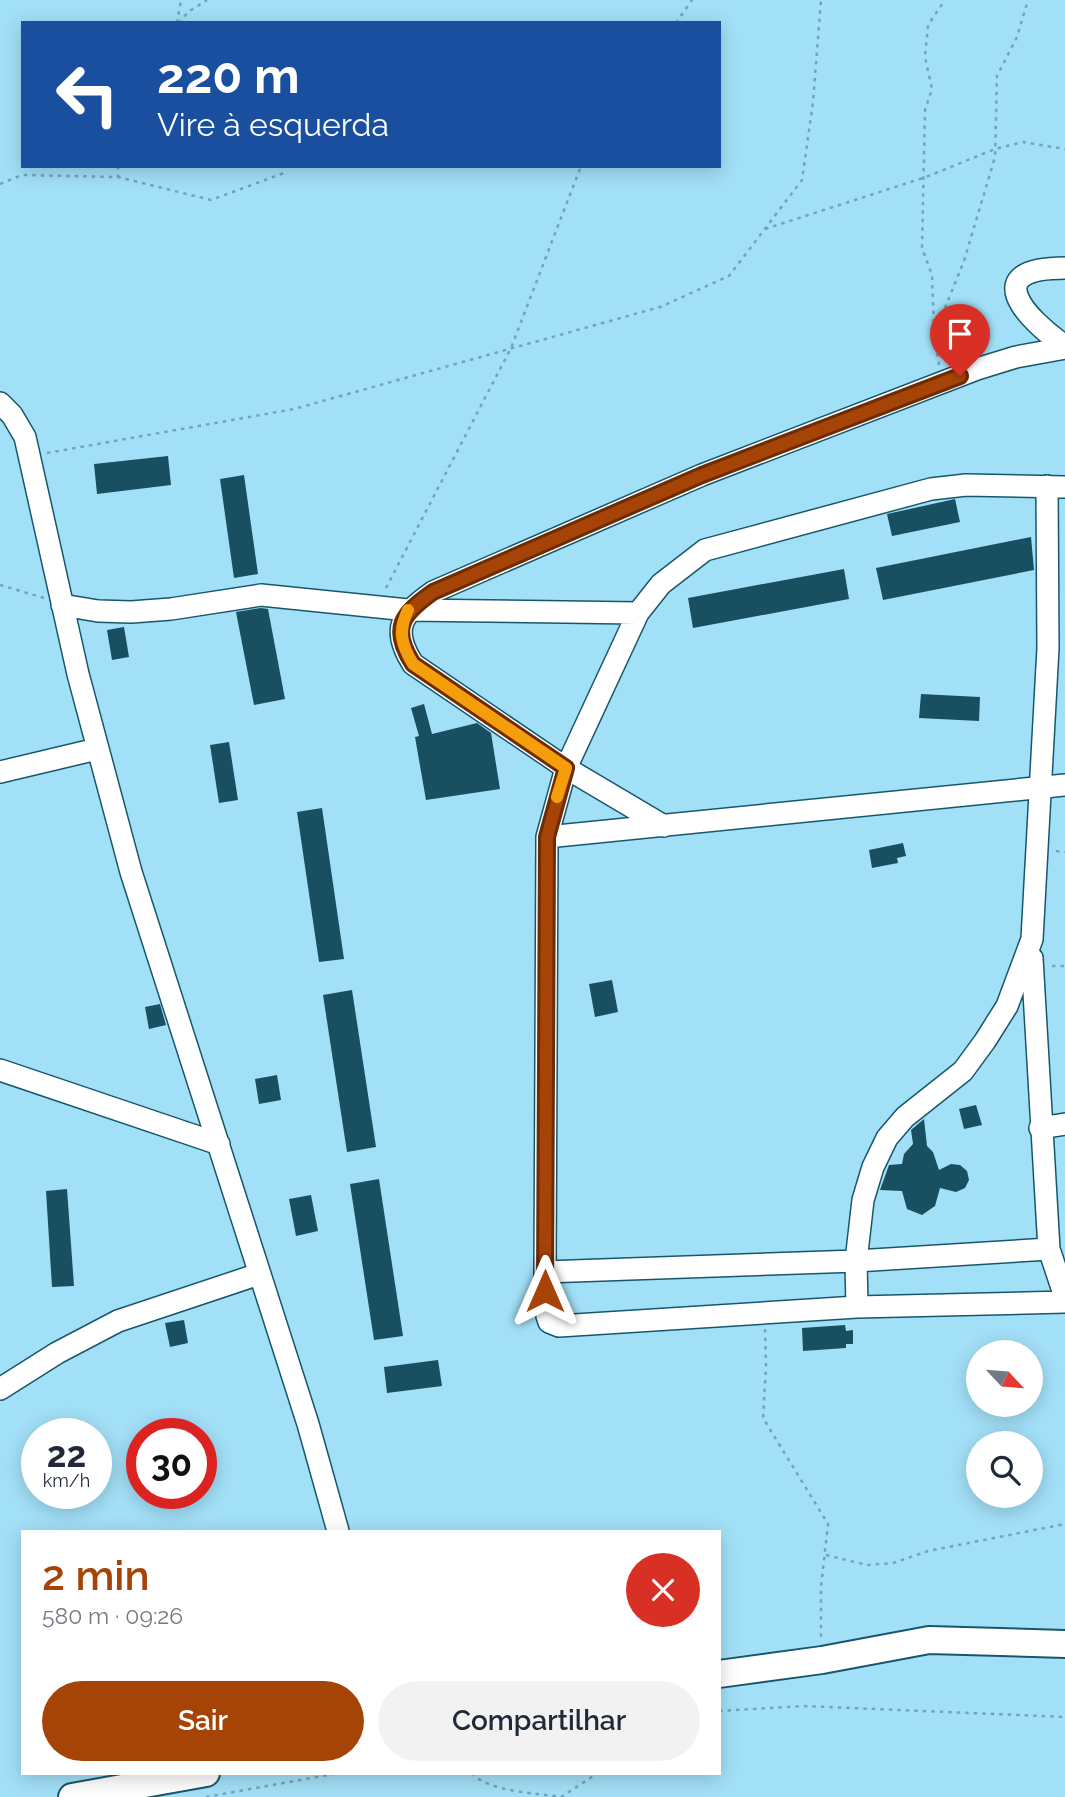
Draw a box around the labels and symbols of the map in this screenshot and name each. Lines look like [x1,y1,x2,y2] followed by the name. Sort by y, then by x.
[930,304,990,376] pin
[508,1254,582,1328] position arrow
[966,1340,1043,1418] north arrow
[126,1418,217,1509] speed limit sign: 30

